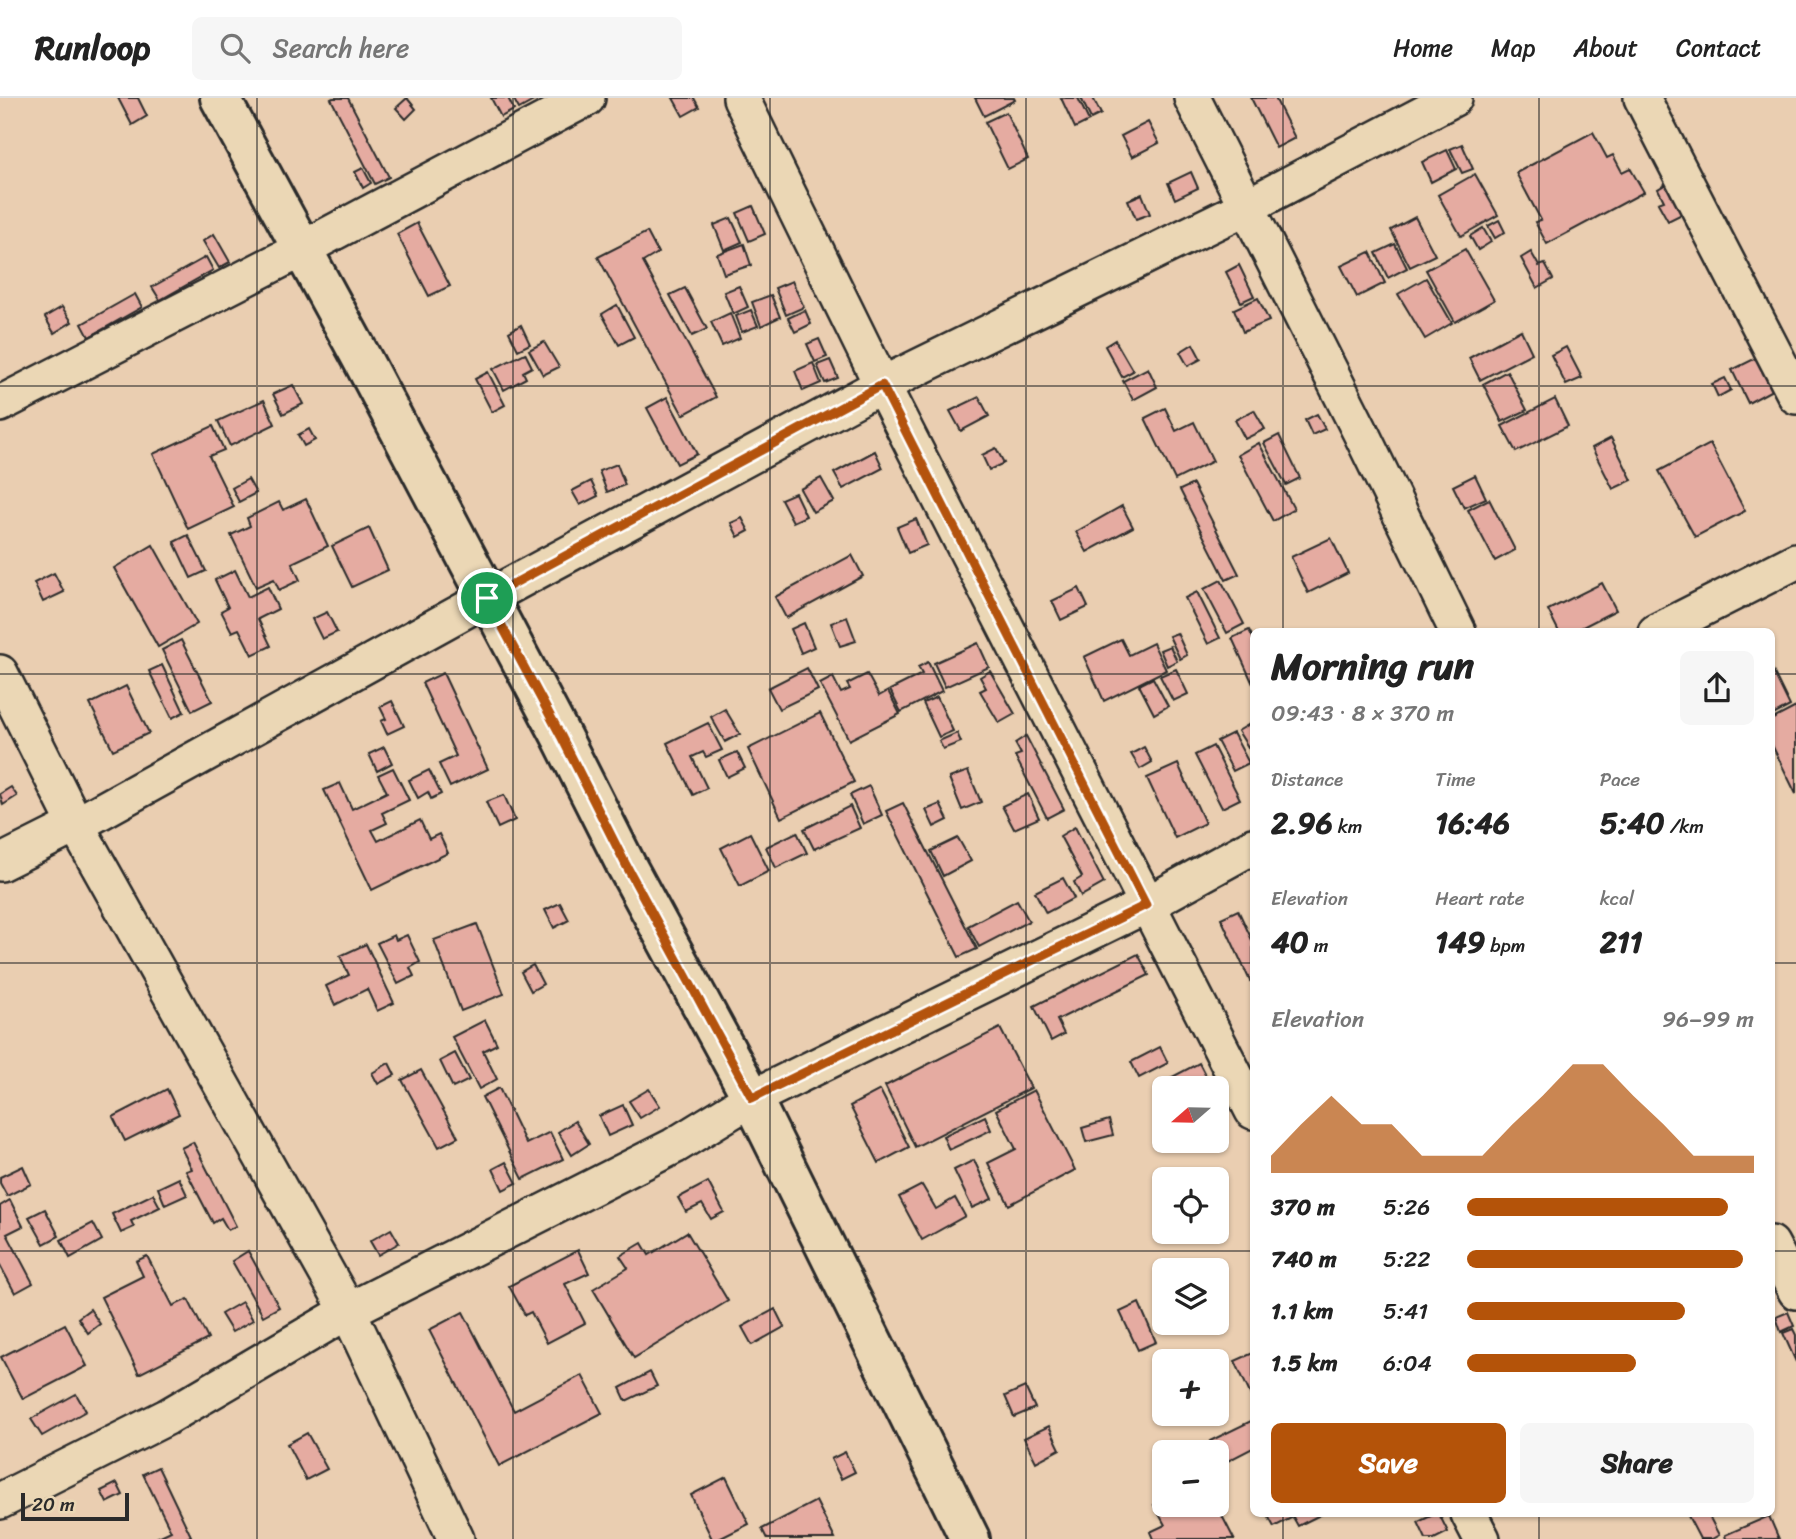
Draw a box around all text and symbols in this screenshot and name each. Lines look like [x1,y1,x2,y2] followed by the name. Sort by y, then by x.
[192,17,682,80] search box
[35,19,150,77] text: Runloop
[272,25,409,71] text: Search here
[1393,27,1453,69] text: Home
[1491,27,1535,69] text: Map
[1573,27,1638,69] text: About
[1676,27,1761,69] text: Contact
[216,29,254,67] icon: search
[457,568,517,628] pin
[468,579,506,617] icon: arrive
[1271,633,1474,700] text: Morning run
[1680,651,1754,725] button: share
[1271,693,1454,734] text: 09:43 · 8 × 370 m
[1271,763,1343,796] text: Distance
[1435,763,1476,796] text: Time
[1600,763,1640,796] text: Pace
[1271,796,1333,850] text: 2.96
[1435,796,1510,850] text: 16:46
[1600,796,1665,850] text: 5:40
[1333,810,1362,843] text: km
[1665,810,1704,843] text: /km
[1271,882,1348,915] text: Elevation
[1435,882,1525,915] text: Heart rate
[1600,882,1634,915] text: kcal
[1271,915,1309,969] text: 40
[1435,915,1485,969] text: 149
[1600,915,1643,969] text: 211
[1309,929,1328,962] text: m
[1485,929,1525,962] text: bpm
[1271,999,1364,1040] text: Elevation
[1662,999,1754,1040] text: 96–99 m
[1152,1076,1228,1153] north arrow
[1152,1076,1229,1517] map controls
[1152,1167,1229,1244] button: locate
[1271,1187,1335,1228] text: 370 m
[1383,1187,1430,1228] text: 5:26
[1271,1239,1337,1280] text: 740 m
[1383,1239,1431,1280] text: 5:22
[1152,1258,1229,1335] button: layers
[1271,1291,1334,1332] text: 1.1 km
[1383,1291,1428,1332] text: 5:41
[1271,1343,1338,1384] text: 1.5 km
[1383,1343,1432,1384] text: 6:04
[1152,1349,1229,1426] button: +
[1271,1423,1506,1503] button: Save
[1520,1423,1754,1503] button: Share
[1152,1440,1229,1517] button: −
[32,1488,75,1521] text: 20 m
[21,1490,130,1522] scale bar

